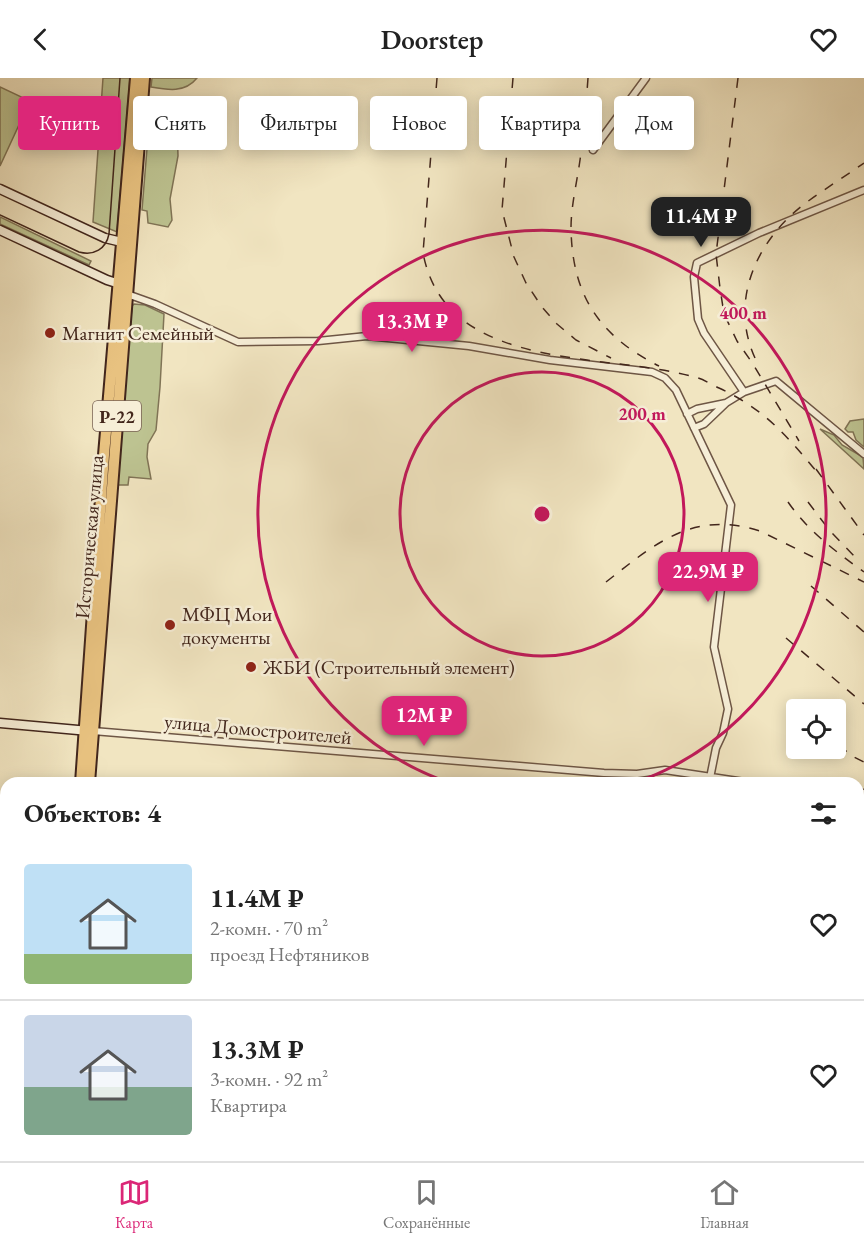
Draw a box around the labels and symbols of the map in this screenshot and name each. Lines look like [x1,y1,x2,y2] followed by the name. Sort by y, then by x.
[646,197,756,248] pin: 11.4M ₽
[719,301,767,324] text: 400 m
[357,302,467,353] pin: 13.3M ₽
[62,320,214,346] place label: Магнит Семейный
[43,326,57,340] marker: Магнит Семейный
[93,401,141,431] road number: Р-22
[618,402,666,425] text: 200 m
[69,454,109,620] street label: Историческая улица
[532,504,552,524] centre of rings
[653,552,763,603] pin: 22.9M ₽
[182,601,273,650] place label: МФЦ Мои документы
[163,618,177,632] marker: МФЦ Мои документы
[262,654,515,680] place label: ЖБИ (Строительный элемент)
[244,660,258,674] marker: ЖБИ (Строительный элемент)
[382,696,466,747] pin: 12M ₽
[163,708,353,750] street label: улица Домостроителей

